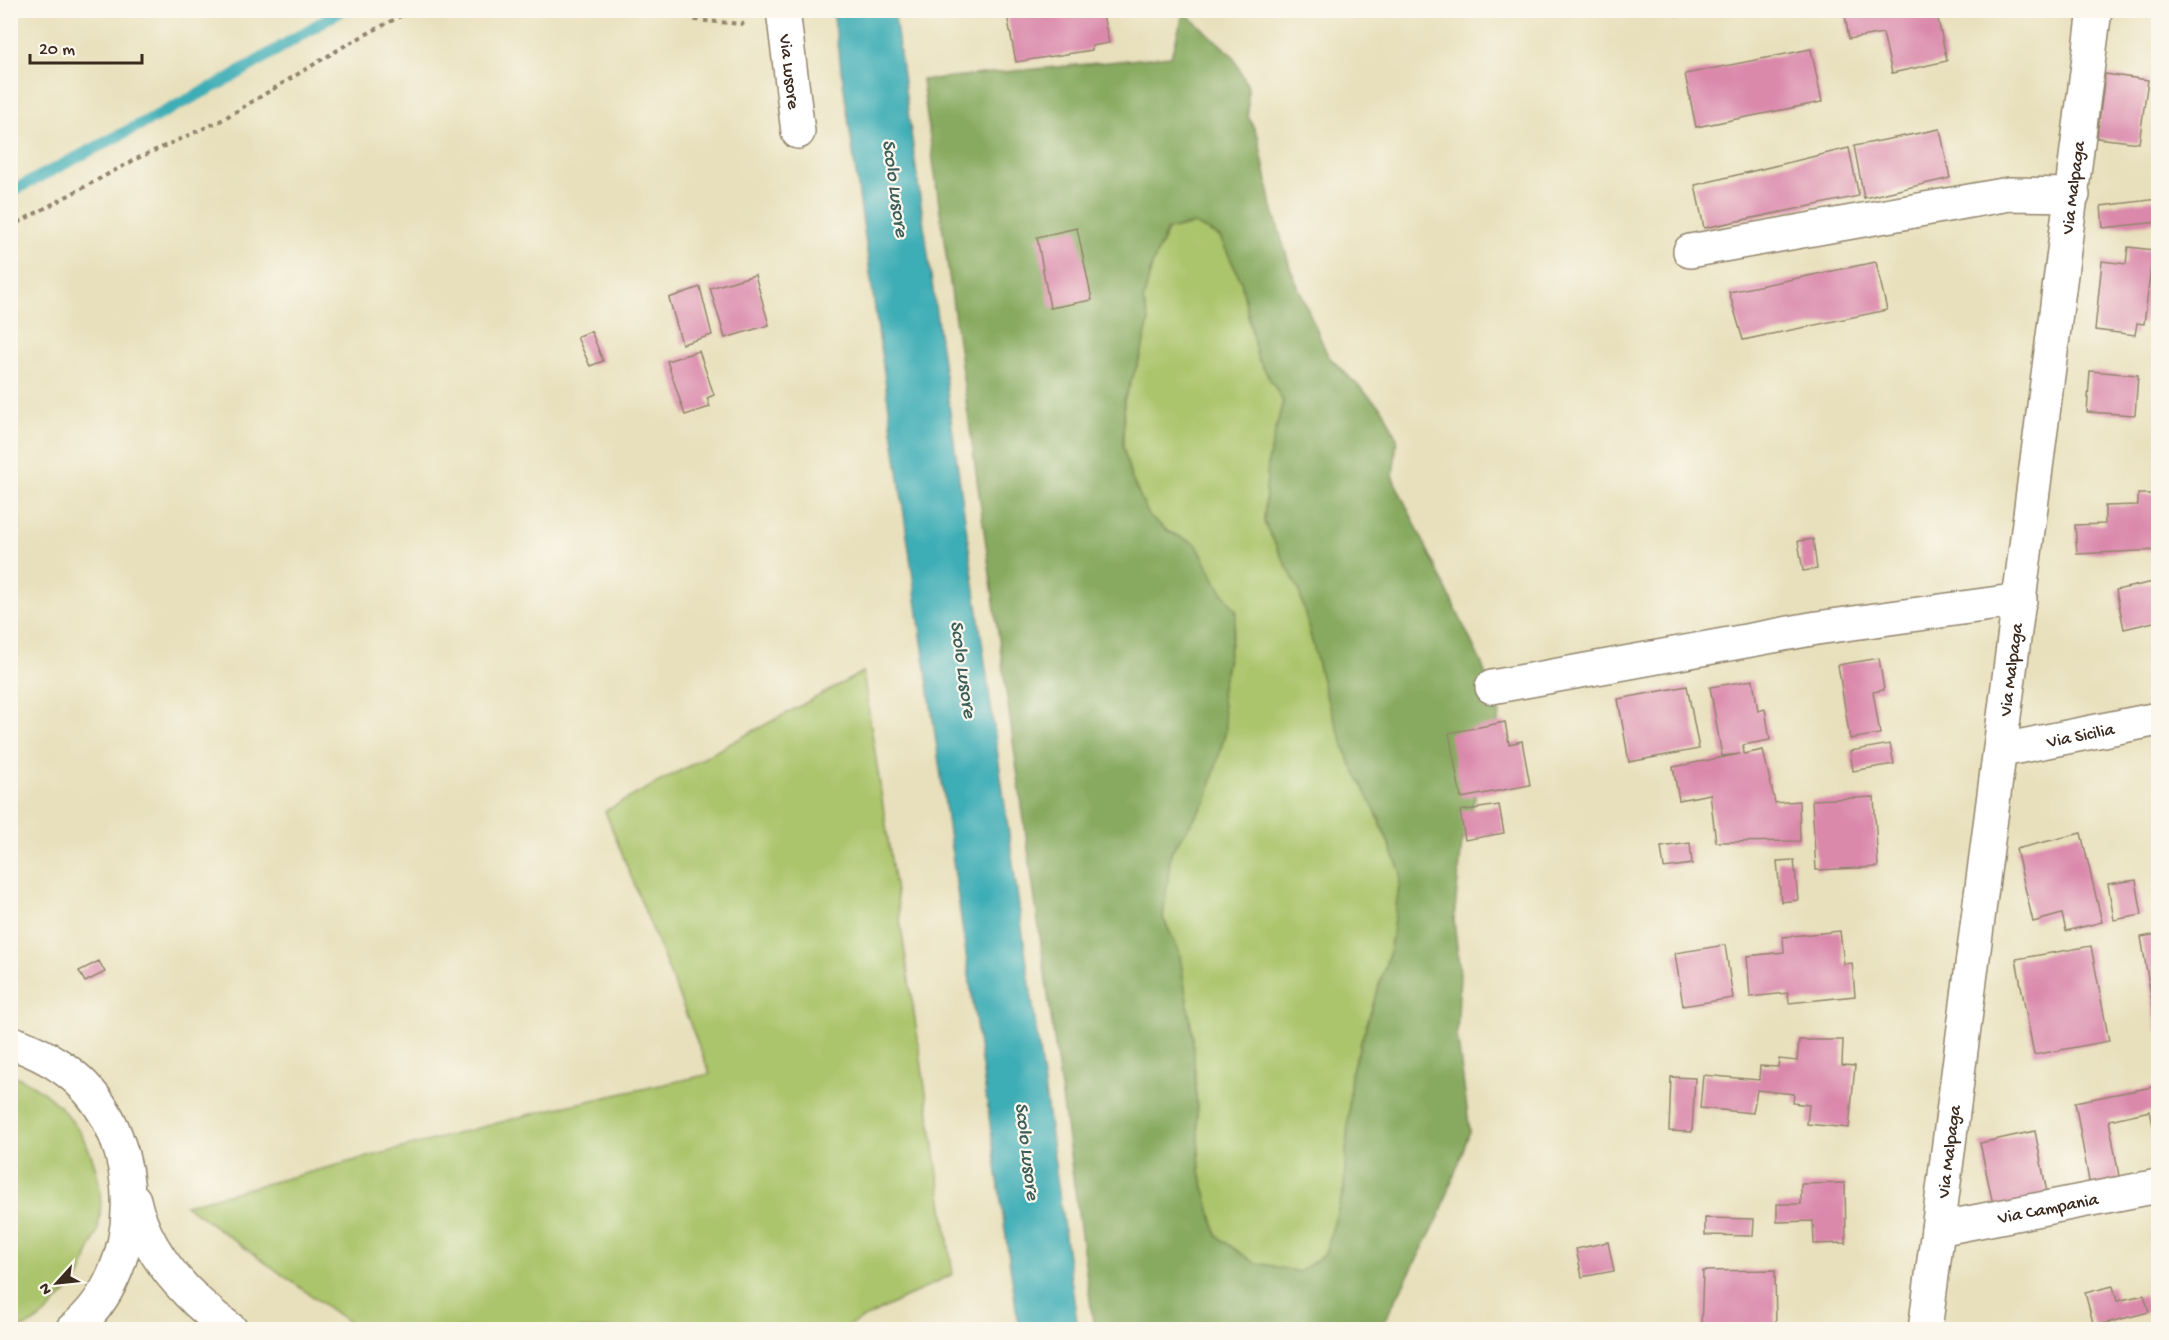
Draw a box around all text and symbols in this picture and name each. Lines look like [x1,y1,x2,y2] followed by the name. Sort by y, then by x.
[30,27,142,65] scale bar
[773,32,803,111] street label: Via Lusore
[39,40,75,61] text: 20 m
[875,138,912,239] water label: Scolo Lusore
[2058,139,2091,237] street label: Via Malpaga
[943,619,980,720] water label: Scolo Lusore
[1996,621,2029,719] street label: Via Malpaga
[2044,720,2118,754] street label: Via Sicilia
[1008,1101,1043,1202] water label: Scolo Lusore
[1934,1103,1967,1201] street label: Via Malpaga
[1995,1190,2101,1230] street label: Via Campania
[27,1253,87,1313] north arrow
[36,1279,58,1297] text: N

